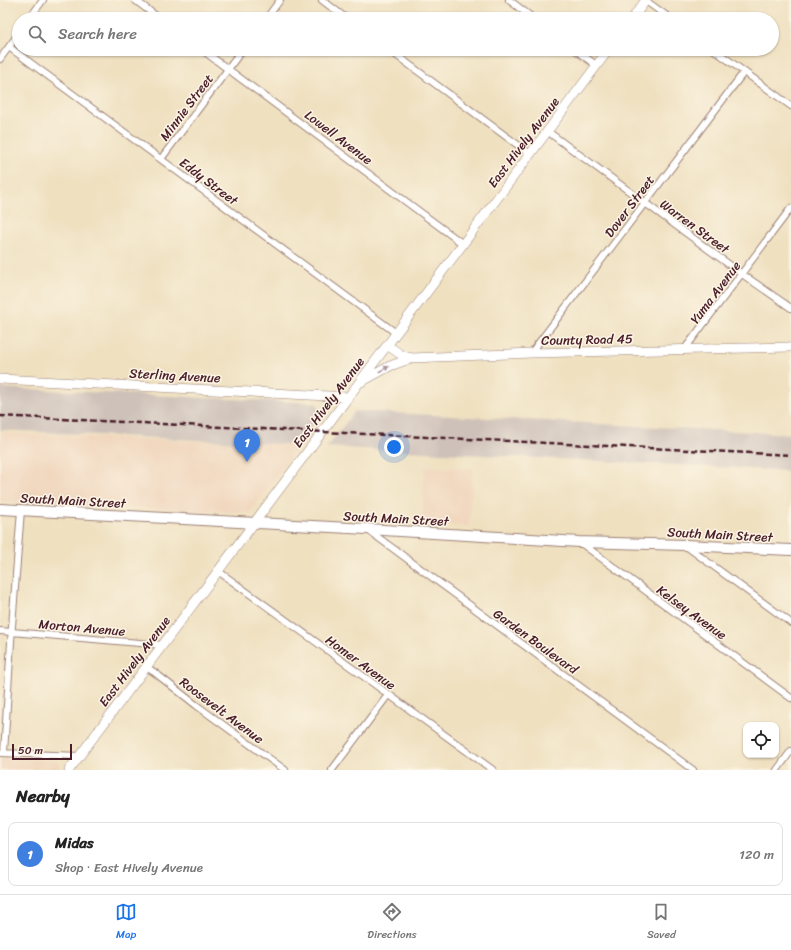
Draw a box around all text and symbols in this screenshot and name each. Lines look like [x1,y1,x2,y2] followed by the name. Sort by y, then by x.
[12,12,779,56] search box
[58,21,137,47] text: Search here
[26,23,48,45] icon: search
[153,68,220,146] street label: Minnie Street
[481,92,565,193] street label: East Hively Avenue
[300,104,378,171] street label: Lowell Avenue
[174,152,244,212] street label: Eddy Street
[598,170,661,242] street label: Dover Street
[655,193,735,260] street label: Warren Street
[684,256,747,329] street label: Yuma Avenue
[541,327,633,352] street label: County Road 45
[286,352,370,453] street label: East Hively Avenue
[129,362,222,389] street label: Sterling Avenue
[378,366,390,372] one-way arrow
[234,429,260,462] pin: 1
[384,437,404,457] your location
[20,486,127,515] street label: South Main Street
[343,504,450,533] street label: South Main Street
[667,520,774,549] street label: South Main Street
[652,579,732,646] street label: Kelsey Avenue
[488,603,584,681] street label: Garden Boulevard
[92,611,176,712] street label: East Hively Avenue
[38,612,126,643] street label: Morton Avenue
[320,629,401,696] street label: Homer Avenue
[175,671,269,750] street label: Roosevelt Avenue
[743,722,779,758] map controls
[743,722,779,758] button: locate
[18,741,43,760] text: 50 m
[12,742,72,761] scale bar
[16,781,70,811] text: Nearby
[55,830,94,856] text: Midas
[27,843,33,866] text: 1
[739,843,774,866] text: 120 m
[55,856,203,879] text: Shop · East Hively Avenue
[115,901,137,944] tab: Map
[367,901,417,944] tab: Directions
[647,901,676,944] tab: Saved

